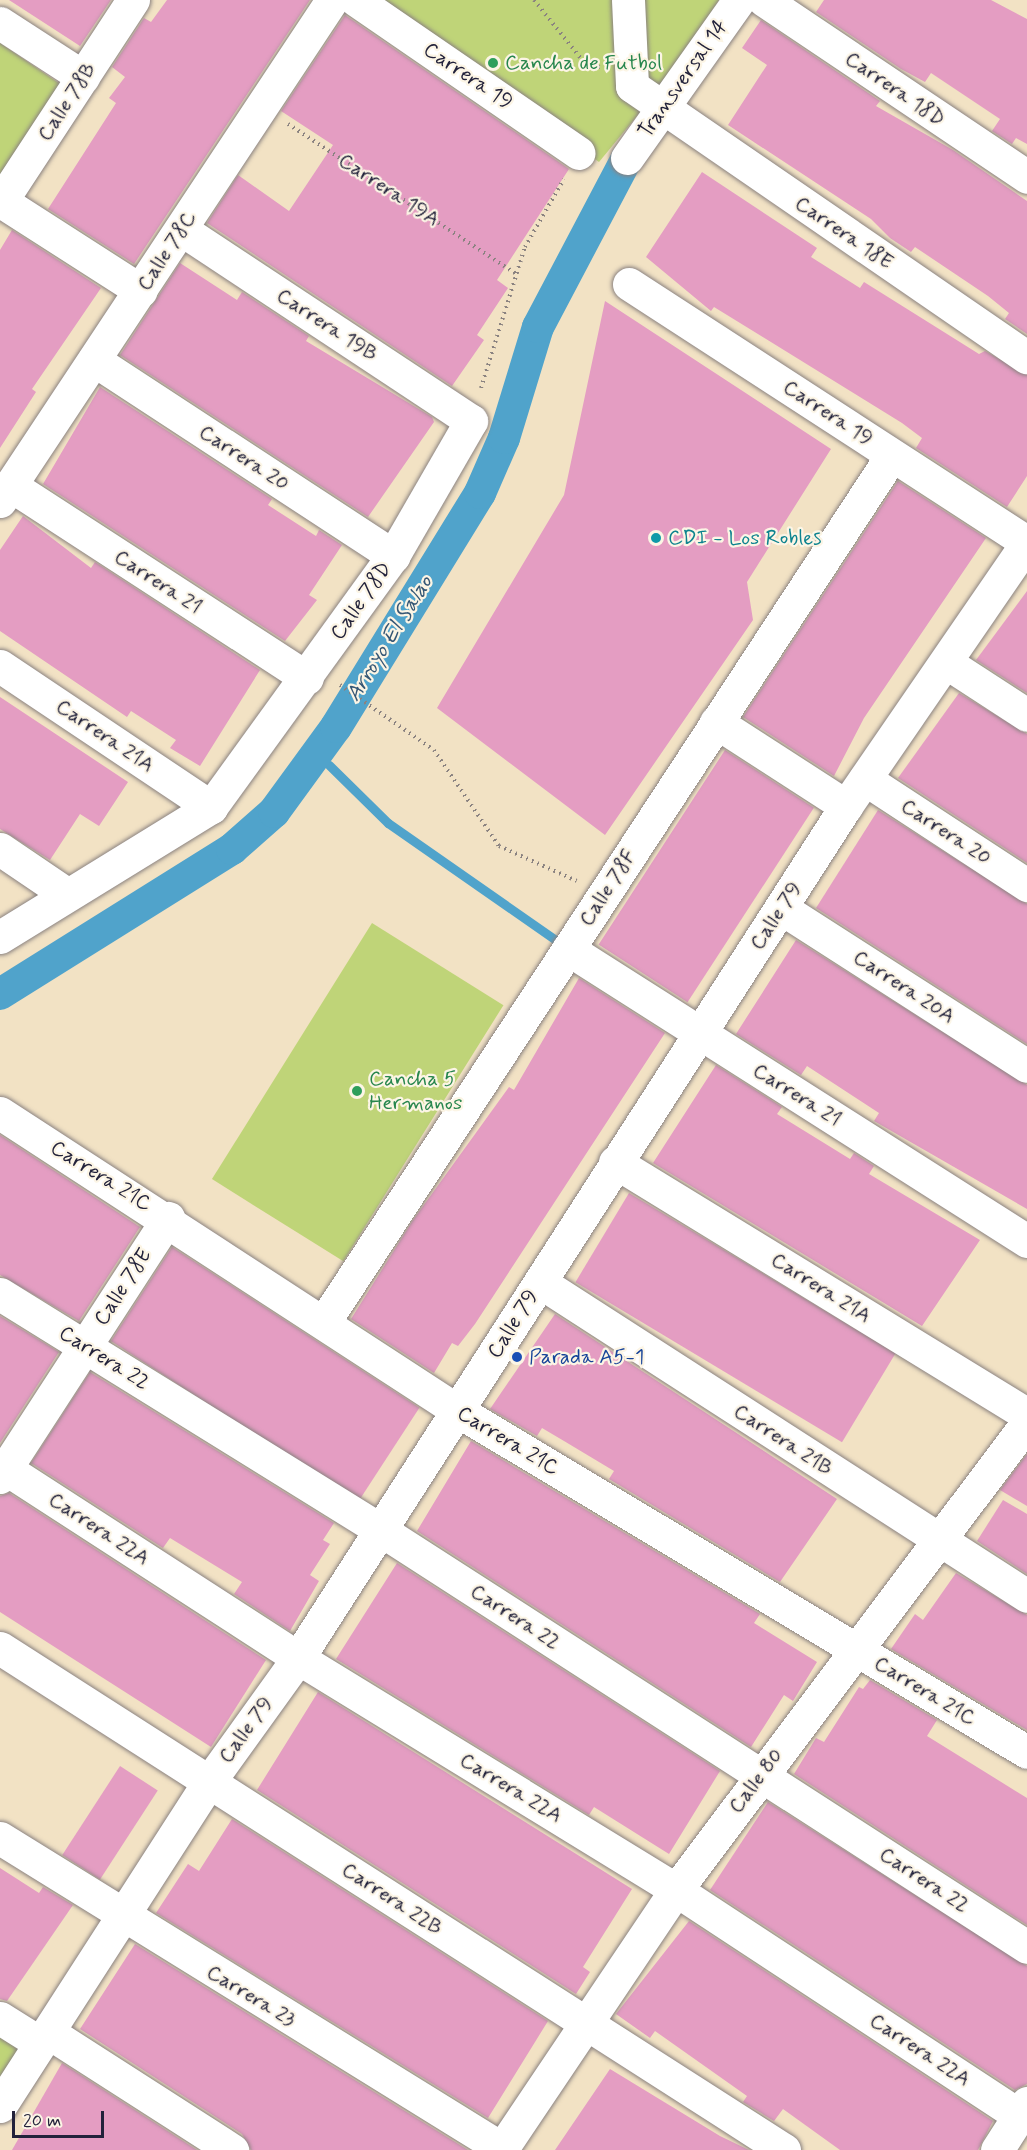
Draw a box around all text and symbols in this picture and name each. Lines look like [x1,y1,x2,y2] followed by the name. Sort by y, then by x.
[633,15,733,143] street label: Transversal 14
[419,37,517,115] street label: Carrera 19
[840,46,950,132] street label: Carrera 18D
[505,50,659,76] place label: Cancha de Futbol
[486,56,500,70] marker: Cancha de Futbol
[32,58,102,146] street label: Calle 78B
[334,148,444,232] street label: Carrera 19A
[790,191,898,275] street label: Carrera 18E
[132,206,202,296] street label: Calle 78C
[272,283,382,367] street label: Carrera 19B
[778,375,878,451] street label: Carrera 19
[194,420,294,496] street label: Carrera 20
[668,525,822,551] place label: CDI - Los Robles
[649,531,663,545] marker: CDI - Los Robles
[109,544,207,620] street label: Carrera 21
[325,557,397,645] street label: Calle 78D
[342,573,438,705] water label: Arroyo El Salao
[51,694,159,778] street label: Carrera 21A
[896,794,996,870] street label: Carrera 20
[574,845,642,931] street label: Calle 78F
[745,877,807,955] street label: Calle 79
[848,945,960,1029] street label: Carrera 20A
[748,1058,846,1132] street label: Carrera 21
[369,1066,462,1116] place label: Cancha 5 Hermanos
[350,1084,364,1098] marker: Cancha 5 Hermanos
[46,1135,156,1217] street label: Carrera 21C
[89,1244,157,1330] street label: Calle 78E
[766,1247,876,1329] street label: Carrera 21A
[482,1285,544,1363] street label: Calle 79
[54,1320,154,1396] street label: Carrera 22
[529,1344,644,1370] place label: Parada A5-1
[510,1350,524,1364] marker: Parada A5-1
[729,1399,837,1481] street label: Carrera 21B
[452,1401,564,1481] street label: Carrera 21C
[44,1487,154,1571] street label: Carrera 22A
[466,1579,564,1655] street label: Carrera 22
[869,1651,981,1731] street label: Carrera 21C
[213,1692,279,1768] street label: Calle 79
[723,1744,789,1818] street label: Calle 80
[455,1748,567,1828] street label: Carrera 22A
[875,1842,973,1918] street label: Carrera 22
[337,1857,447,1941] street label: Carrera 22B
[202,1960,300,2032] street label: Carrera 23
[865,2008,975,2092] street label: Carrera 22A
[15,2099,106,2137] scale bar
[23,2109,61,2133] text: 20 m

